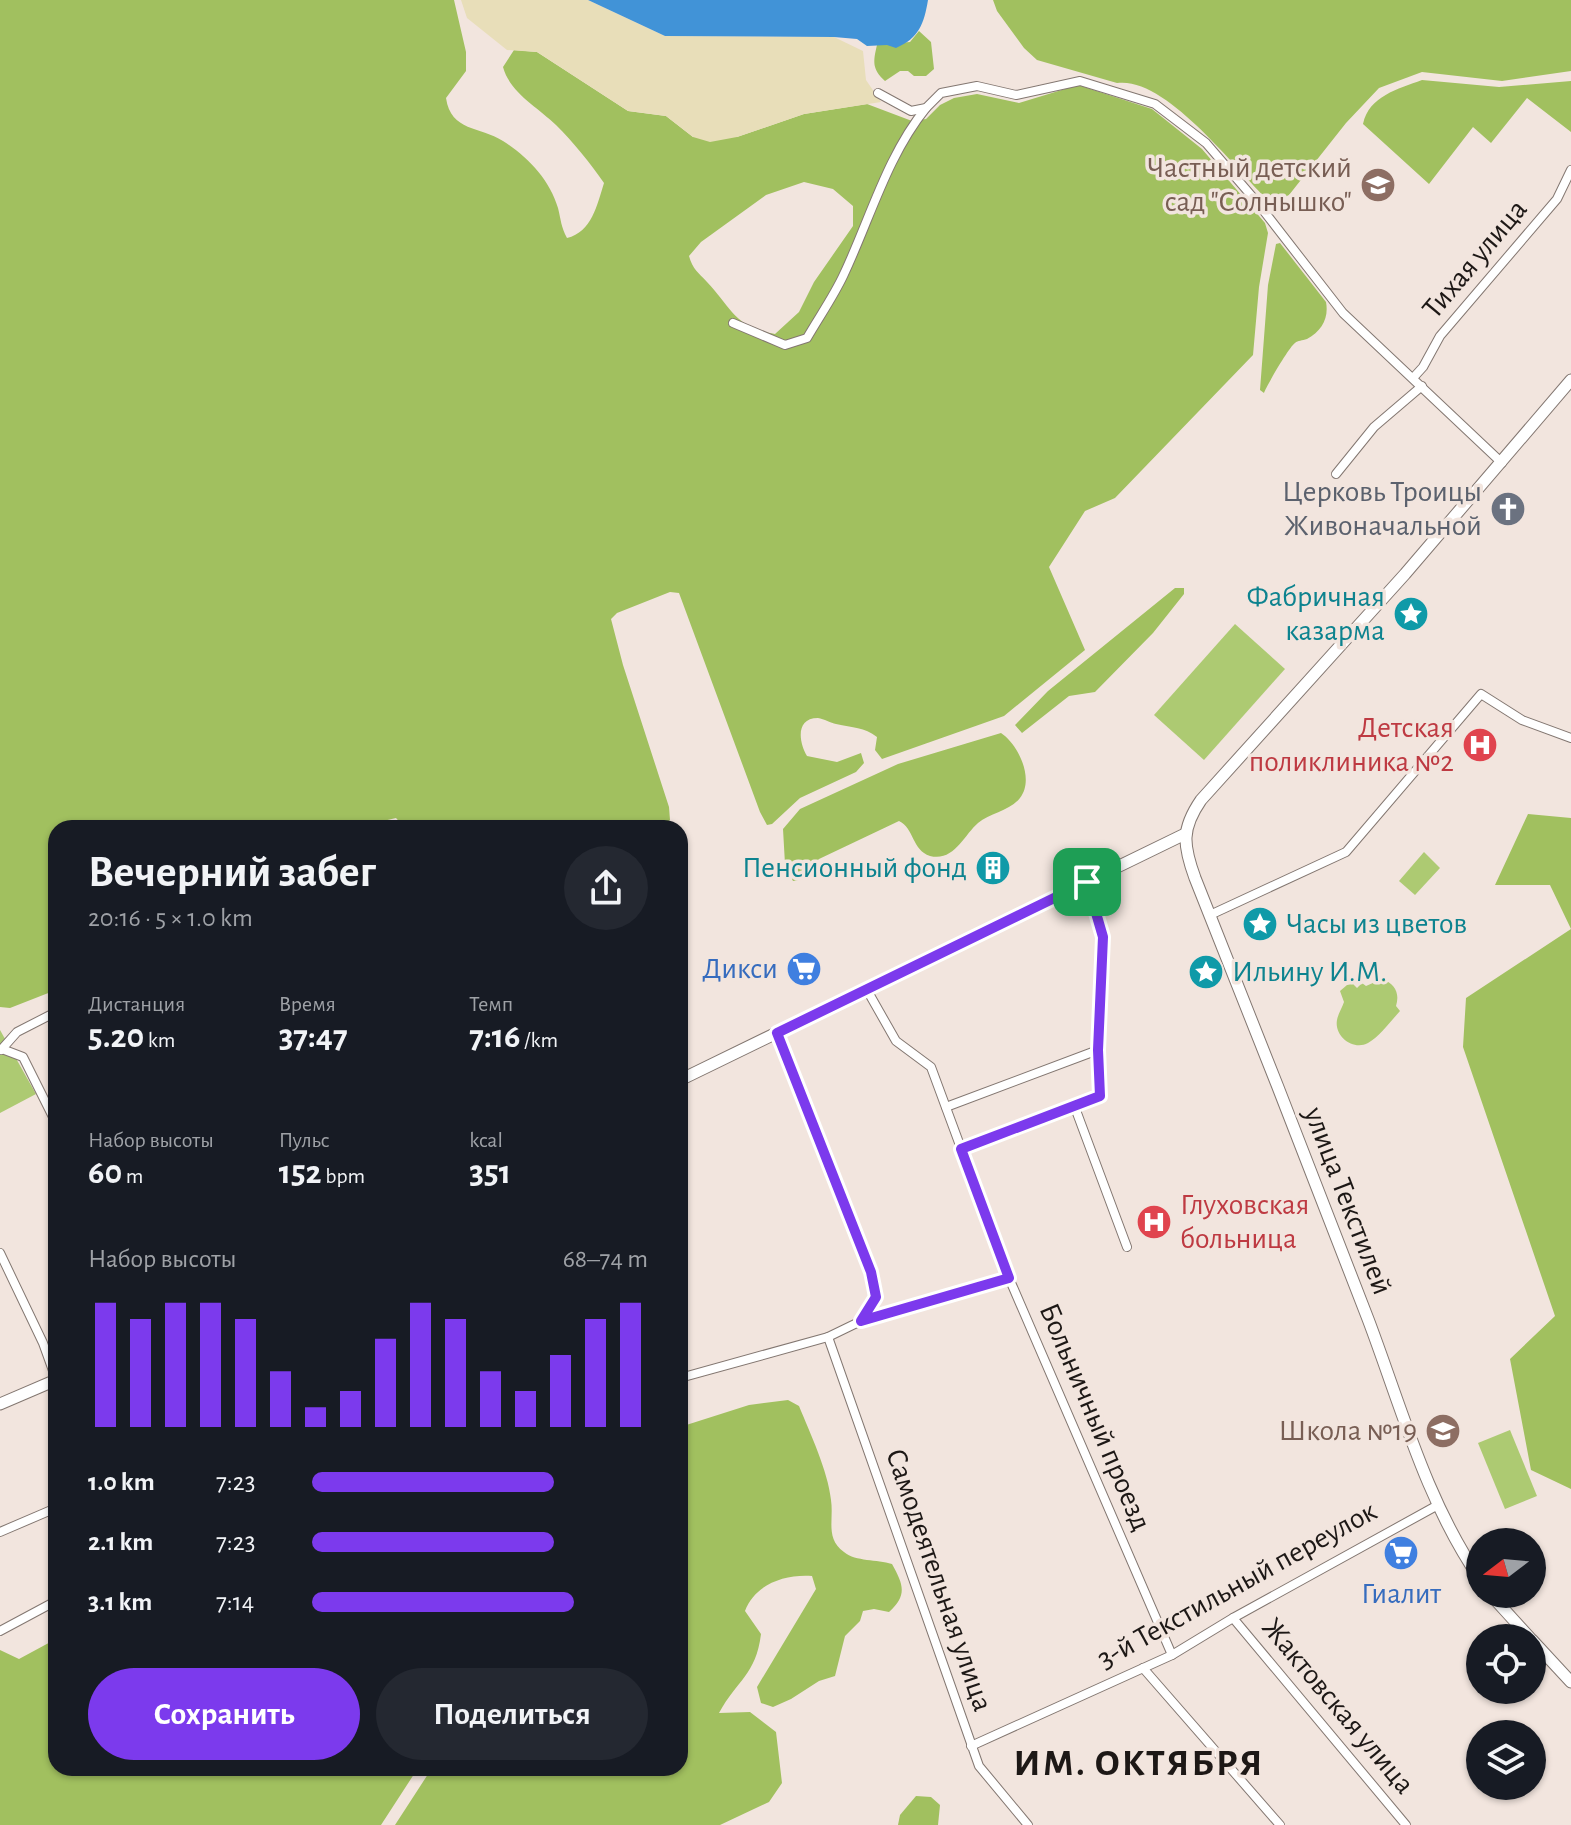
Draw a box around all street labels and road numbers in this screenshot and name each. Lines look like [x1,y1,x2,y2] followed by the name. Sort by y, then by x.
[1417,194,1533,324] street label: Тихая улица
[1298,1102,1397,1299] street label: улица Текстилей
[1034,1299,1156,1535] street label: Больничный проезд
[880,1445,998,1715] street label: Самодеятельная улица
[1092,1496,1382,1674] street label: 3-й Текстильный переулок
[1256,1612,1420,1800] street label: Жактовская улица

